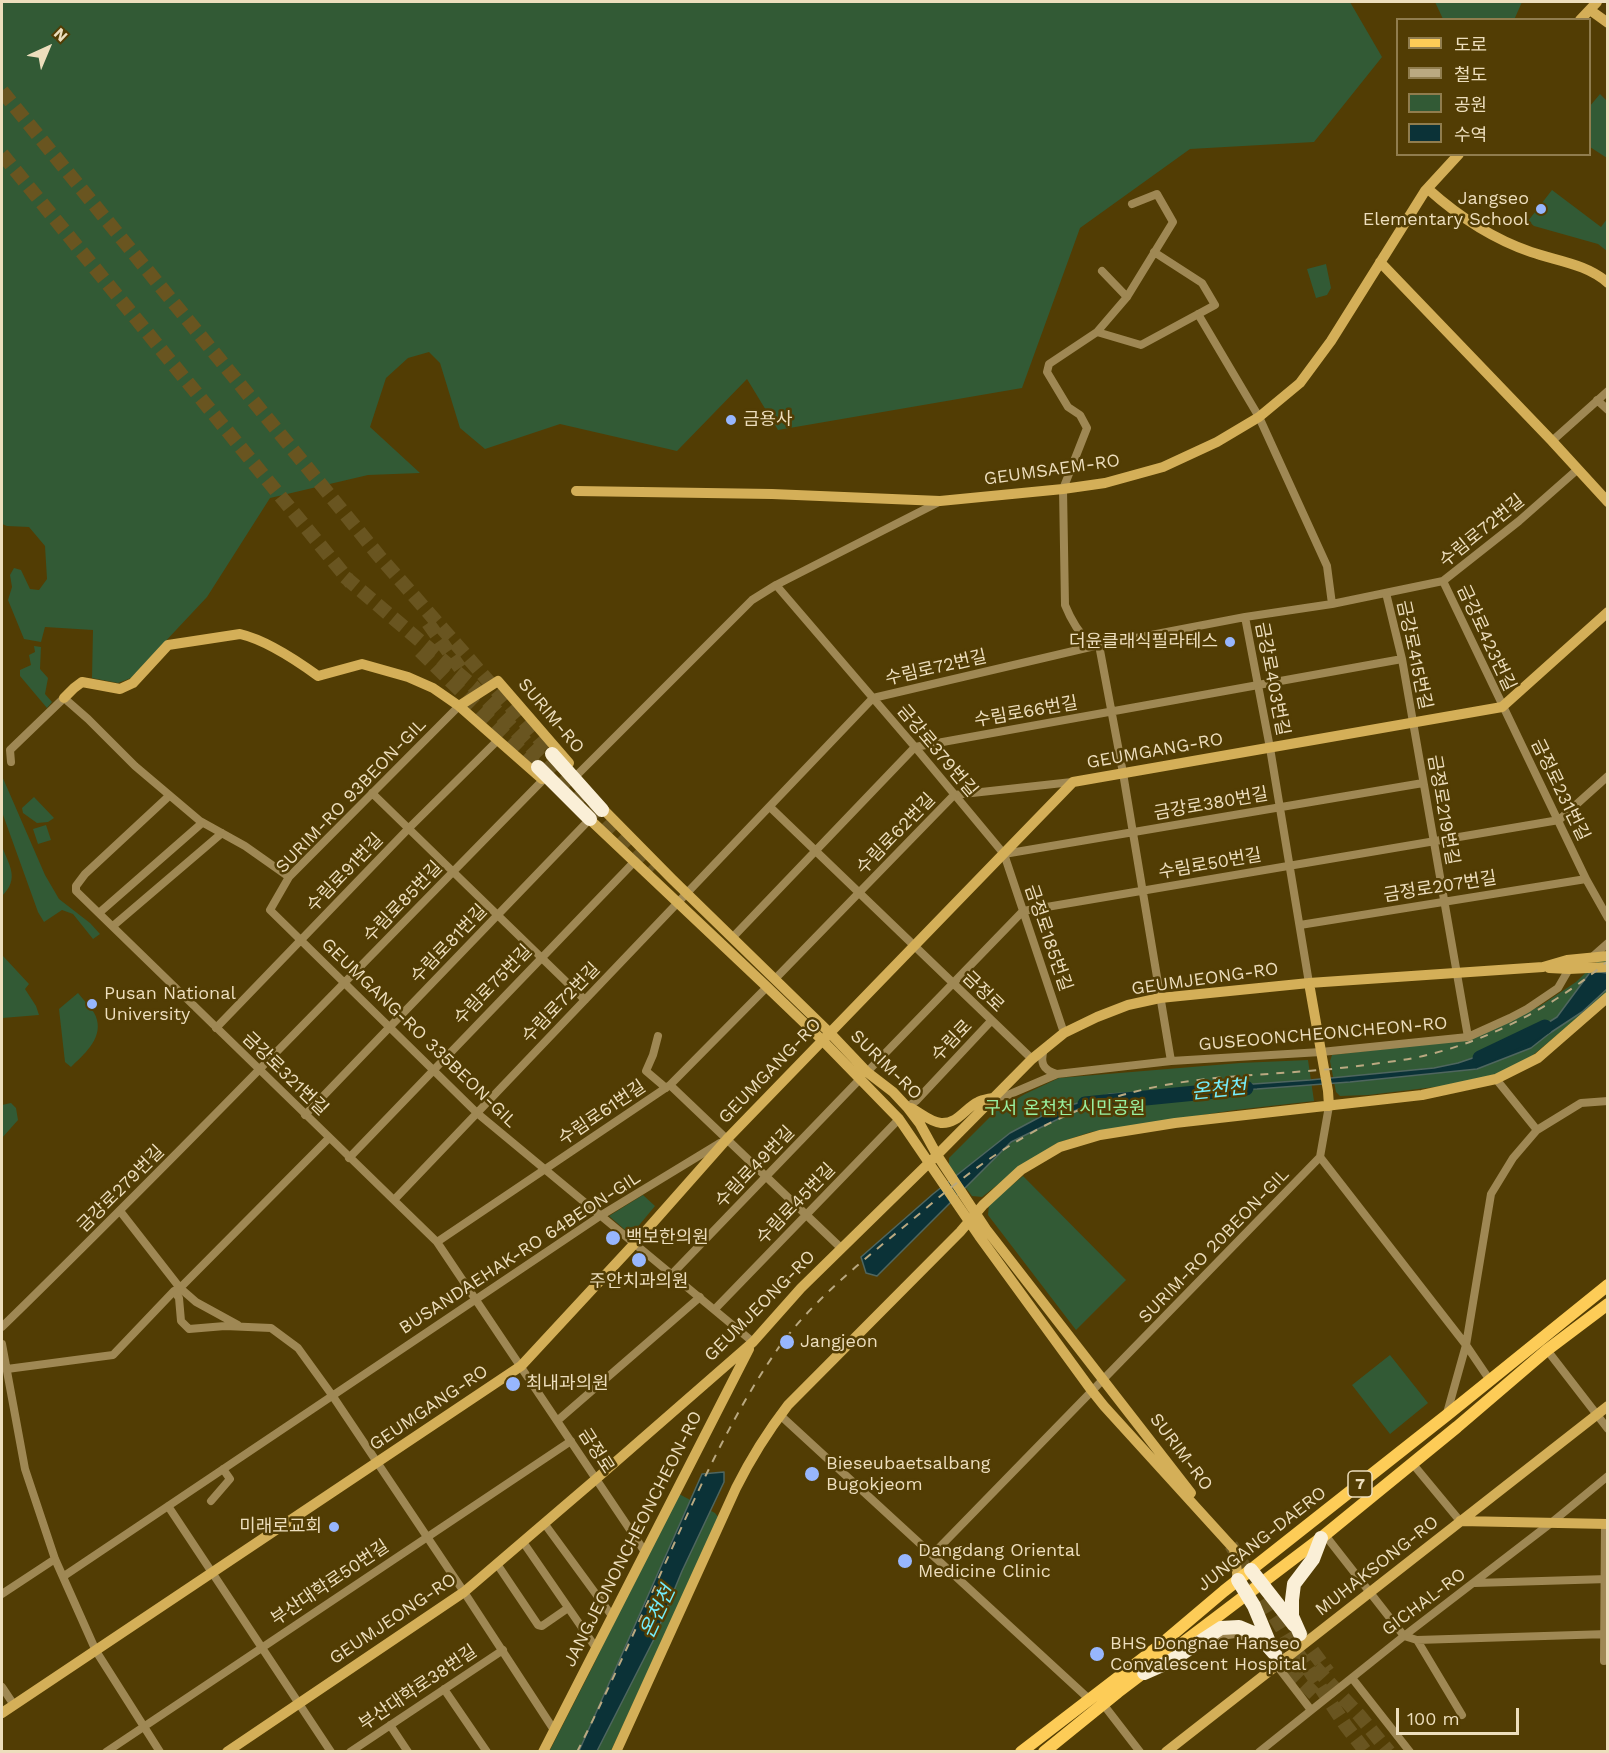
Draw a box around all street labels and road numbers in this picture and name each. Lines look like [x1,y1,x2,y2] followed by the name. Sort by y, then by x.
[983,450,1121,490] street label: GEUMSAEM-RO
[1435,490,1529,572] street label: 수림로72번길
[1452,581,1520,695] street label: 금강로423번길
[1392,598,1436,712] street label: 금강로415번길
[1250,620,1294,738] street label: 금강로403번길
[883,646,989,690] street label: 수림로72번길
[513,674,589,758] street label: SURIM-RO
[973,692,1079,732] street label: 수림로66번길
[892,700,982,802] street label: 금강로379번길
[271,714,431,878] street label: SURIM-RO 93BEON-GIL
[1085,728,1225,774] street label: GEUMGANG-RO
[1526,735,1594,845] street label: 금정로231번길
[1423,753,1463,867] street label: 금정로219번길
[1152,783,1270,825] street label: 금강로380번길
[852,789,940,879] street label: 수림로62번길
[302,829,388,917] street label: 수림로91번길
[1157,844,1263,884] street label: 수림로50번길
[359,857,447,947] street label: 수림로85번길
[1382,867,1498,907] street label: 금정로207번길
[1020,882,1076,994] street label: 금정로185번길
[406,900,492,988] street label: 수림로81번길
[317,934,521,1132] street label: GEUMGANG-RO 335BEON-GIL
[449,940,537,1030] street label: 수림로75번길
[517,958,605,1048] street label: 수림로72번길
[1130,958,1280,1000] street label: GEUMJEONG-RO
[958,967,1008,1017] street label: 금정로
[1197,1012,1449,1056] street label: GUSEOONCHEONCHEON-RO
[714,1014,826,1128] street label: GEUMGANG-RO
[927,1016,977,1066] street label: 수림로
[846,1025,926,1105] street label: SURIM-RO
[238,1028,332,1120] street label: 금강로321번길
[554,1076,650,1150] street label: 수림로61번길
[711,1122,799,1212] street label: 수림로49번길
[73,1141,169,1237] street label: 금강로279번길
[752,1159,840,1249] street label: 수림로45번길
[1134,1164,1294,1328] street label: SURIM-RO 20BEON-GIL
[395,1167,645,1339] street label: BUSANDAEHAK-RO 64BEON-GIL
[700,1246,820,1366] street label: GEUMJEONG-RO
[366,1360,492,1456] street label: GEUMGANG-RO
[559,1408,707,1670] street label: JANGJEONONCHEONCHEON-RO
[1145,1409,1217,1495] street label: SURIM-RO
[573,1424,619,1478] street label: 금정로
[1348,1471,1372,1497] road number: 7
[1193,1482,1331,1596] street label: JUNGANG-DAERO
[1311,1511,1443,1621] street label: MUHAKSONG-RO
[267,1536,393,1630] street label: 부산대학로50번길
[1378,1563,1470,1641] street label: GICHAL-RO
[326,1569,460,1669] street label: GEUMJEONG-RO
[355,1641,481,1735] street label: 부산대학로38번길

